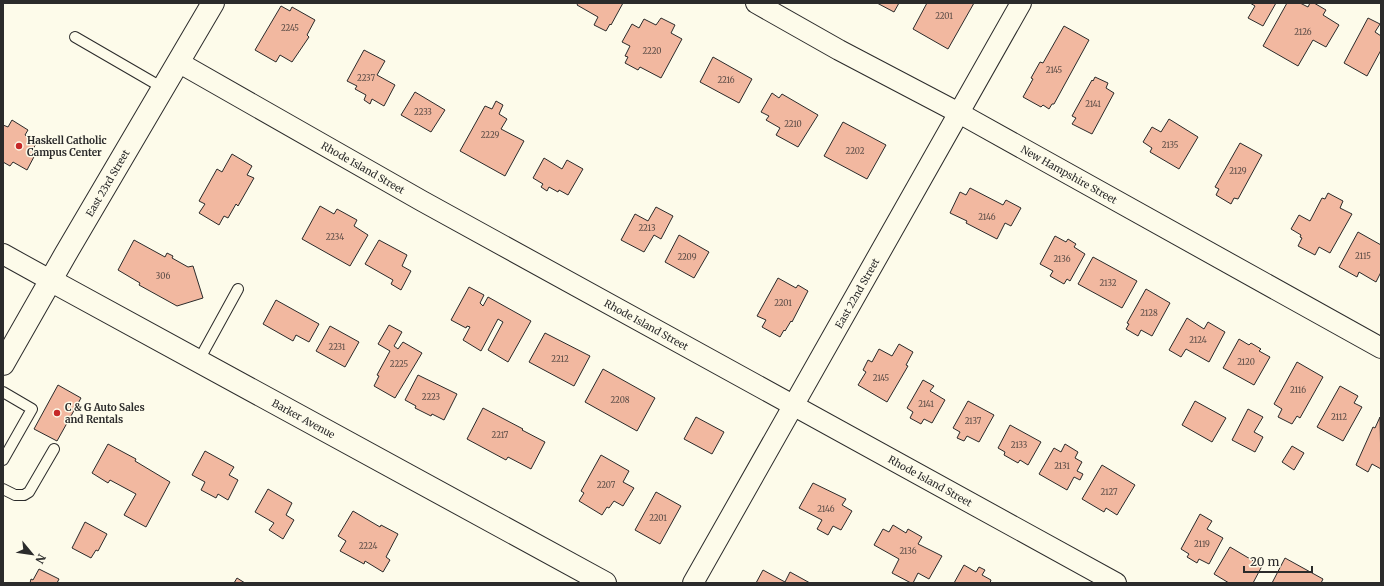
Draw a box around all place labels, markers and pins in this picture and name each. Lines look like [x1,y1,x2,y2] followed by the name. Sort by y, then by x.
[27,134,107,159] place label: Haskell Catholic Campus Center
[14,141,24,151] marker: Haskell Catholic Campus Center
[65,401,145,426] place label: C & G Auto Sales and Rentals
[52,408,62,418] marker: C & G Auto Sales and Rentals

